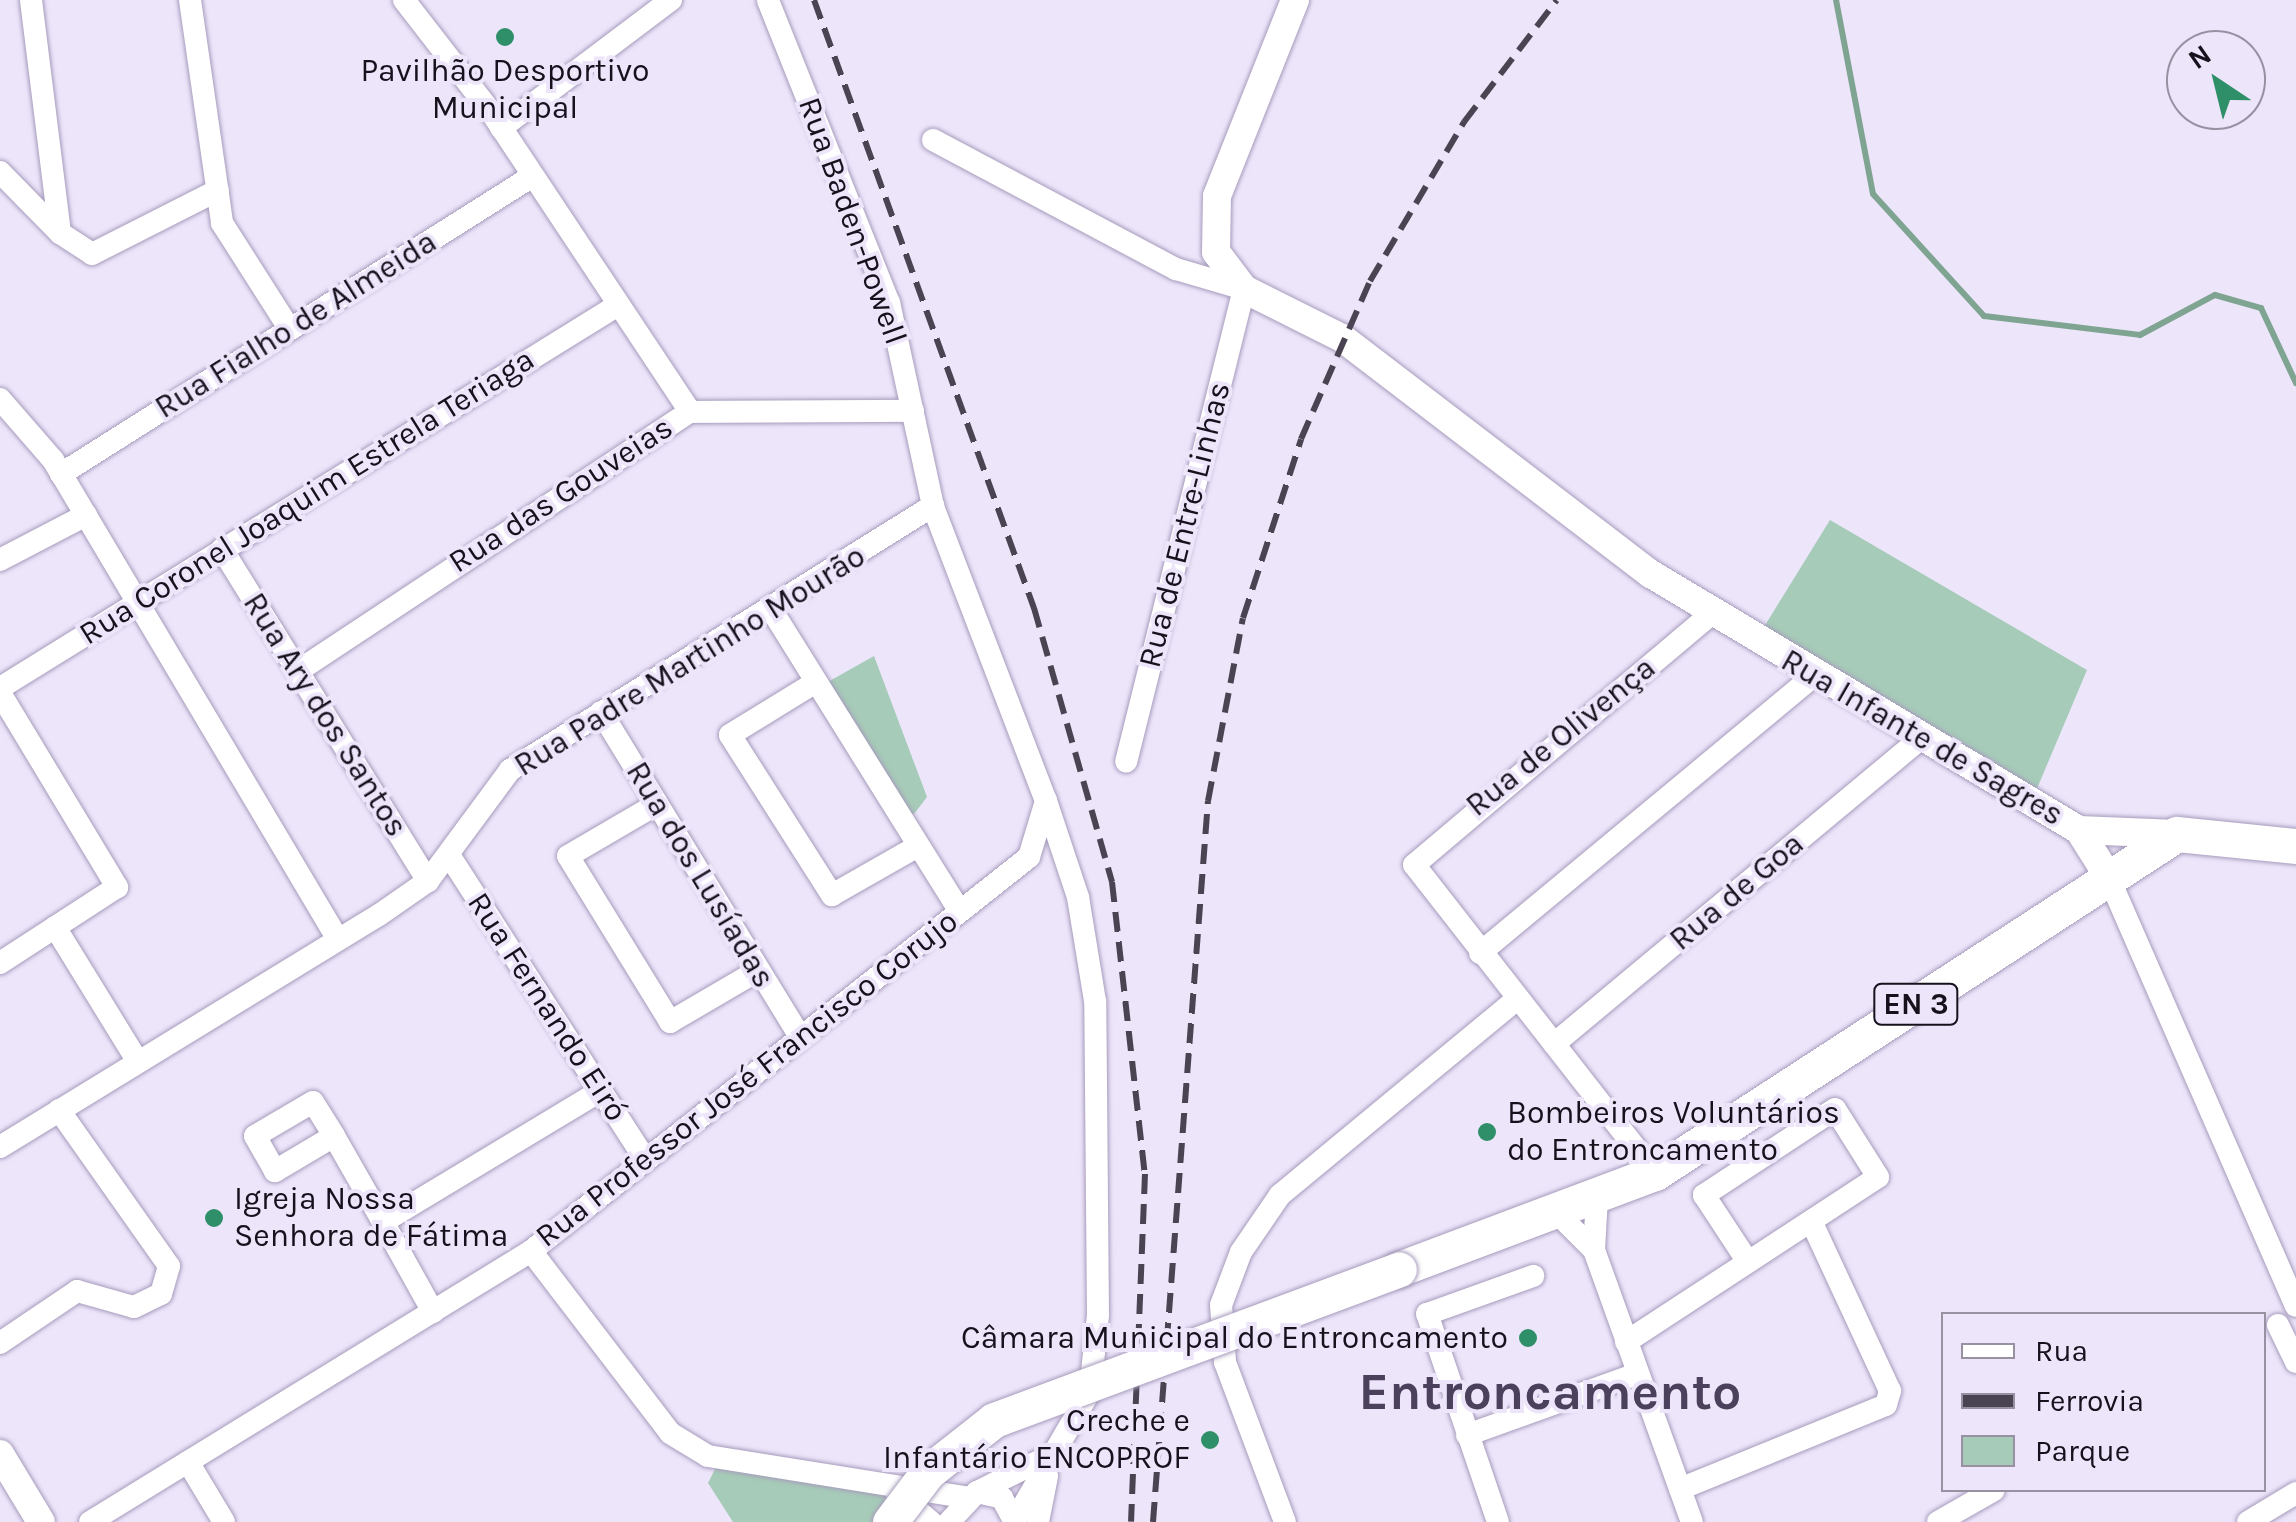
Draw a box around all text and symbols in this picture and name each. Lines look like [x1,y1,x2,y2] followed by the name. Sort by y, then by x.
[494,26,516,48] marker: Pavilhão Desportivo Municipal
[2166,30,2266,130] north arrow
[2182,37,2217,76] text: N
[360,53,650,128] place label: Pavilhão Desportivo Municipal
[789,92,915,350] street label: Rua Baden-Powell
[148,223,444,427] street label: Rua Fialho de Almeida
[72,340,542,654] street label: Rua Coronel Joaquim Estrela Teriaga
[1131,378,1239,672] street label: Rua de Entre-Linhas
[442,408,680,582] street label: Rua das Gouveias
[508,537,872,785] street label: Rua Padre Martinho Mourão
[234,586,416,844] street label: Rua Ary dos Santos
[1774,642,2070,834] street label: Rua Infante de Sagres
[1459,649,1663,825] street label: Rua de Olivença
[617,755,783,995] street label: Rua dos Lusíadas
[1662,825,1812,959] street label: Rua de Goa
[459,885,635,1129] street label: Rua Fernando Eiró
[528,902,966,1256] street label: Rua Professor José Francisco Corujo
[1871,979,1961,1029] road number: EN 3
[1507,1095,1840,1170] place label: Bombeiros Voluntários do Entroncamento
[1476,1121,1498,1143] marker: Bombeiros Voluntários do Entroncamento
[234,1181,508,1256] place label: Igreja Nossa Senhora de Fátima
[203,1207,225,1229] marker: Igreja Nossa Senhora de Fátima
[1941,1312,2266,1492] legend
[961,1319,1508,1357] place label: Câmara Municipal do Entroncamento
[1517,1327,1539,1349] marker: Câmara Municipal do Entroncamento
[2035,1333,2088,1369] text: Rua
[1359,1361,1741,1423] district label: Entroncamento
[2035,1383,2144,1419] text: Ferrovia
[883,1403,1190,1478] place label: Creche e Infantário ENCOPROF
[1199,1429,1221,1451] marker: Creche e Infantário ENCOPROF
[2035,1433,2130,1469] text: Parque

